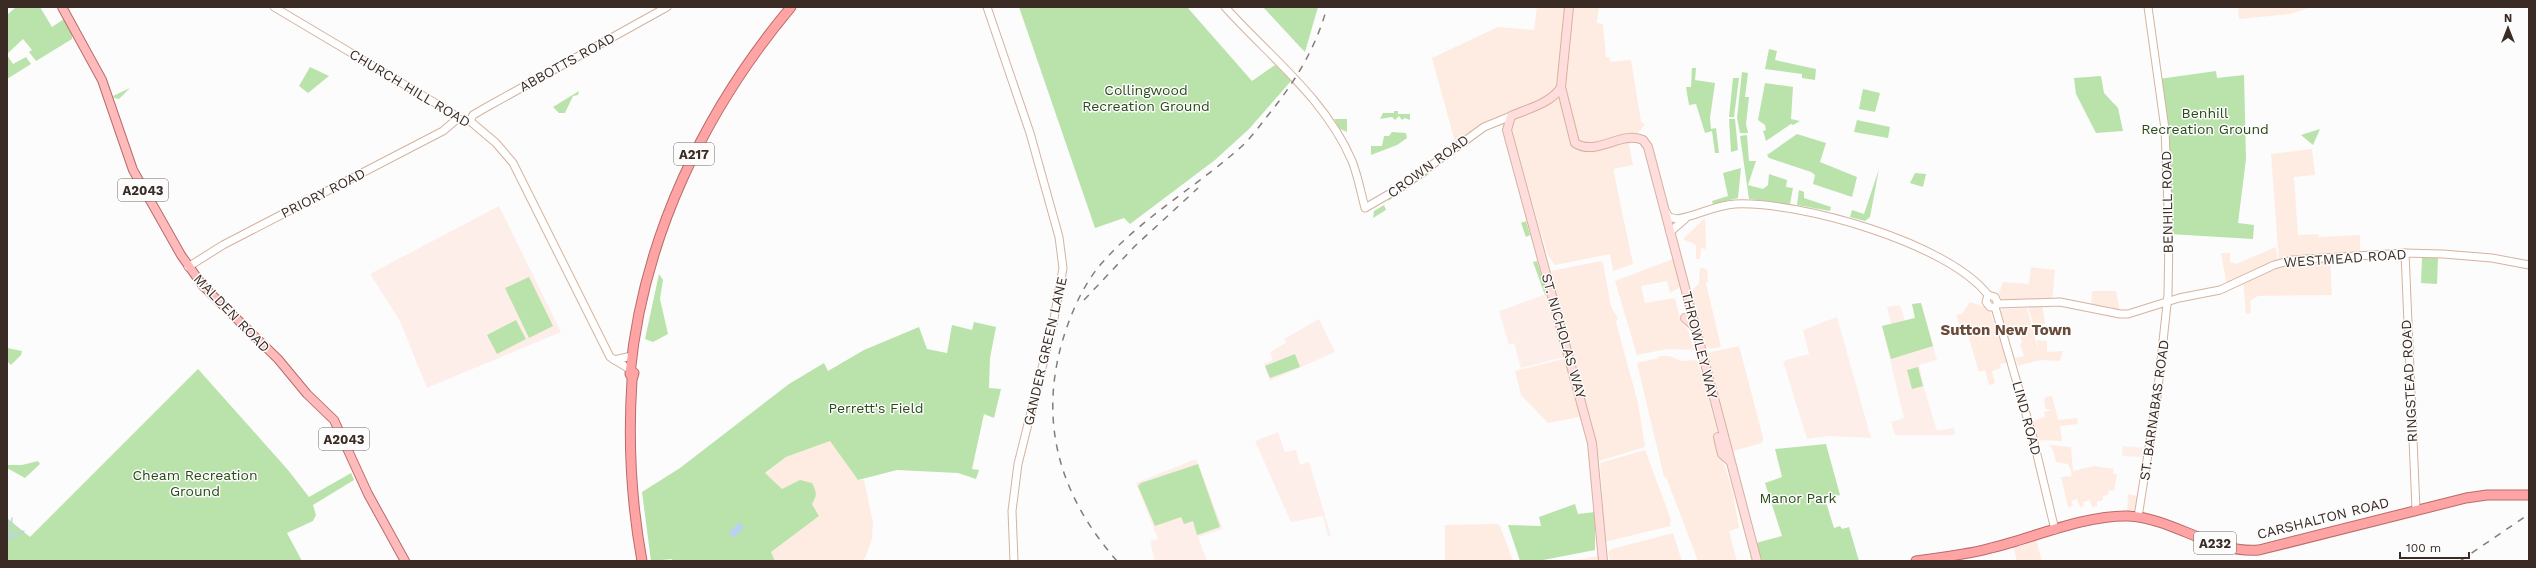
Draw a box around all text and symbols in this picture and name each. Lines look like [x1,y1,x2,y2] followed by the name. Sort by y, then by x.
[2488,8,2528,48] north arrow
[2504,12,2512,25] text: N
[516,29,618,95] street label: ABBOTTS ROAD
[347,46,473,130] street label: CHURCH HILL ROAD
[1082,82,1210,114] park label: Collingwood Recreation Ground
[2141,105,2269,137] park label: Benhill Recreation Ground
[1384,131,1472,201] street label: CROWN ROAD
[674,143,714,165] road number: A217
[2158,151,2176,253] street label: BENHILL ROAD
[278,165,368,221] street label: PRIORY ROAD
[118,179,168,201] road number: A2043
[2283,246,2407,270] street label: WESTMEAD ROAD
[191,271,273,355] street label: MALDEN ROAD
[1539,272,1589,400] street label: ST. NICHOLAS WAY
[1020,275,1070,427] street label: GANDER GREEN LANE
[1679,290,1721,400] street label: THROWLEY WAY
[2398,319,2420,443] street label: RINGSTEAD ROAD
[1941,321,2071,339] district label: Sutton New Town
[2136,339,2172,481] street label: ST. BARNABAS ROAD
[2009,379,2045,457] street label: LIND ROAD
[828,400,924,416] park label: Perrett's Field
[319,428,369,450] road number: A2043
[132,467,258,499] park label: Cheam Recreation Ground
[1759,490,1837,506] park label: Manor Park
[2255,494,2391,542] street label: CARSHALTON ROAD
[2194,532,2236,554] road number: A232
[2400,534,2469,560] scale bar
[2406,541,2441,555] text: 100 m

